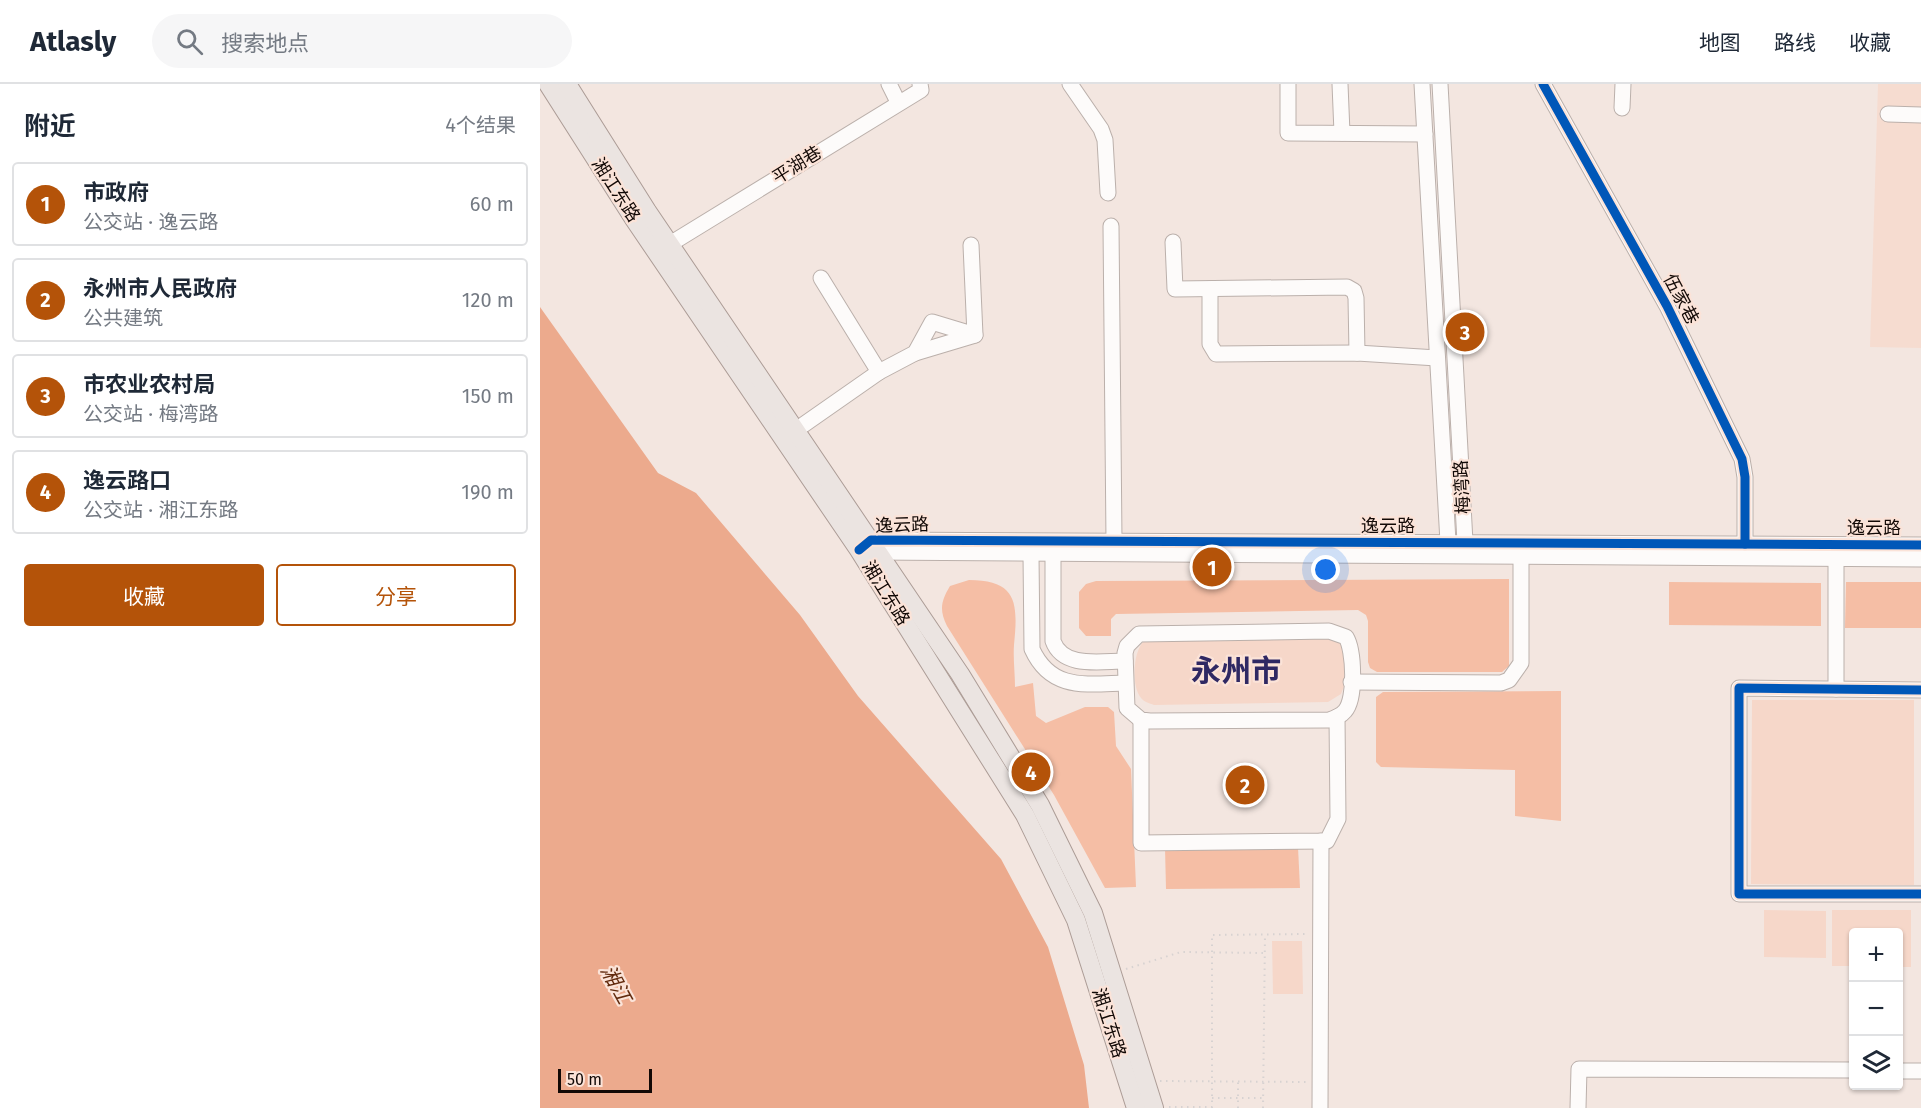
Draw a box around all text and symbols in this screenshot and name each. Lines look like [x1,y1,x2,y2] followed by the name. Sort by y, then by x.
[152,14,572,68] search box
[30,25,116,58] text: Atlasly
[173,25,206,58] icon: search
[221,30,309,57] text: 搜索地点
[1699,30,1741,56] text: 地图
[1774,30,1816,56] text: 路线
[1849,30,1891,56] text: 收藏
[24,111,76,142] text: 附近
[445,113,516,137] text: 4个结果
[768,141,826,189] street label: 平湖巷
[587,154,645,226] street label: 湘江东路
[83,179,149,206] text: 市政府
[41,192,50,216] text: 1
[470,192,514,216] text: 60 m
[83,210,218,234] text: 公交站 · 逸云路
[1659,270,1703,328] street label: 伍家巷
[83,275,237,302] text: 永州市人民政府
[40,288,51,312] text: 2
[462,288,514,312] text: 120 m
[83,306,163,330] text: 公共建筑
[1446,310,1484,354] pin: 3
[83,371,215,398] text: 市农业农村局
[40,384,51,408] text: 3
[462,384,514,408] text: 150 m
[83,402,218,426] text: 公交站 · 梅湾路
[1450,459,1474,515] street label: 梅湾路
[83,467,171,494] text: 逸云路口
[40,480,51,504] text: 4
[461,480,514,504] text: 190 m
[83,498,238,522] text: 公交站 · 湘江东路
[875,513,929,537] street label: 逸云路
[1361,515,1415,537] street label: 逸云路
[1847,517,1901,539] street label: 逸云路
[1192,544,1232,590] pin: 1
[1311,555,1340,584] your location
[858,557,914,629] street label: 湘江东路
[24,564,264,626] button: 收藏
[276,564,516,626] button: 分享
[1191,653,1281,689] district label: 永州市
[1012,750,1050,794] pin: 4
[1226,762,1264,808] pin: 2
[1849,928,1903,1090] map controls
[1849,928,1903,982] button: +
[596,961,637,1009] water label: 湘江
[1849,982,1903,1036] button: −
[1087,985,1131,1061] street label: 湘江东路
[1849,1036,1903,1090] button: layers
[558,1066,652,1094] scale bar
[567,1070,602,1089] text: 50 m

